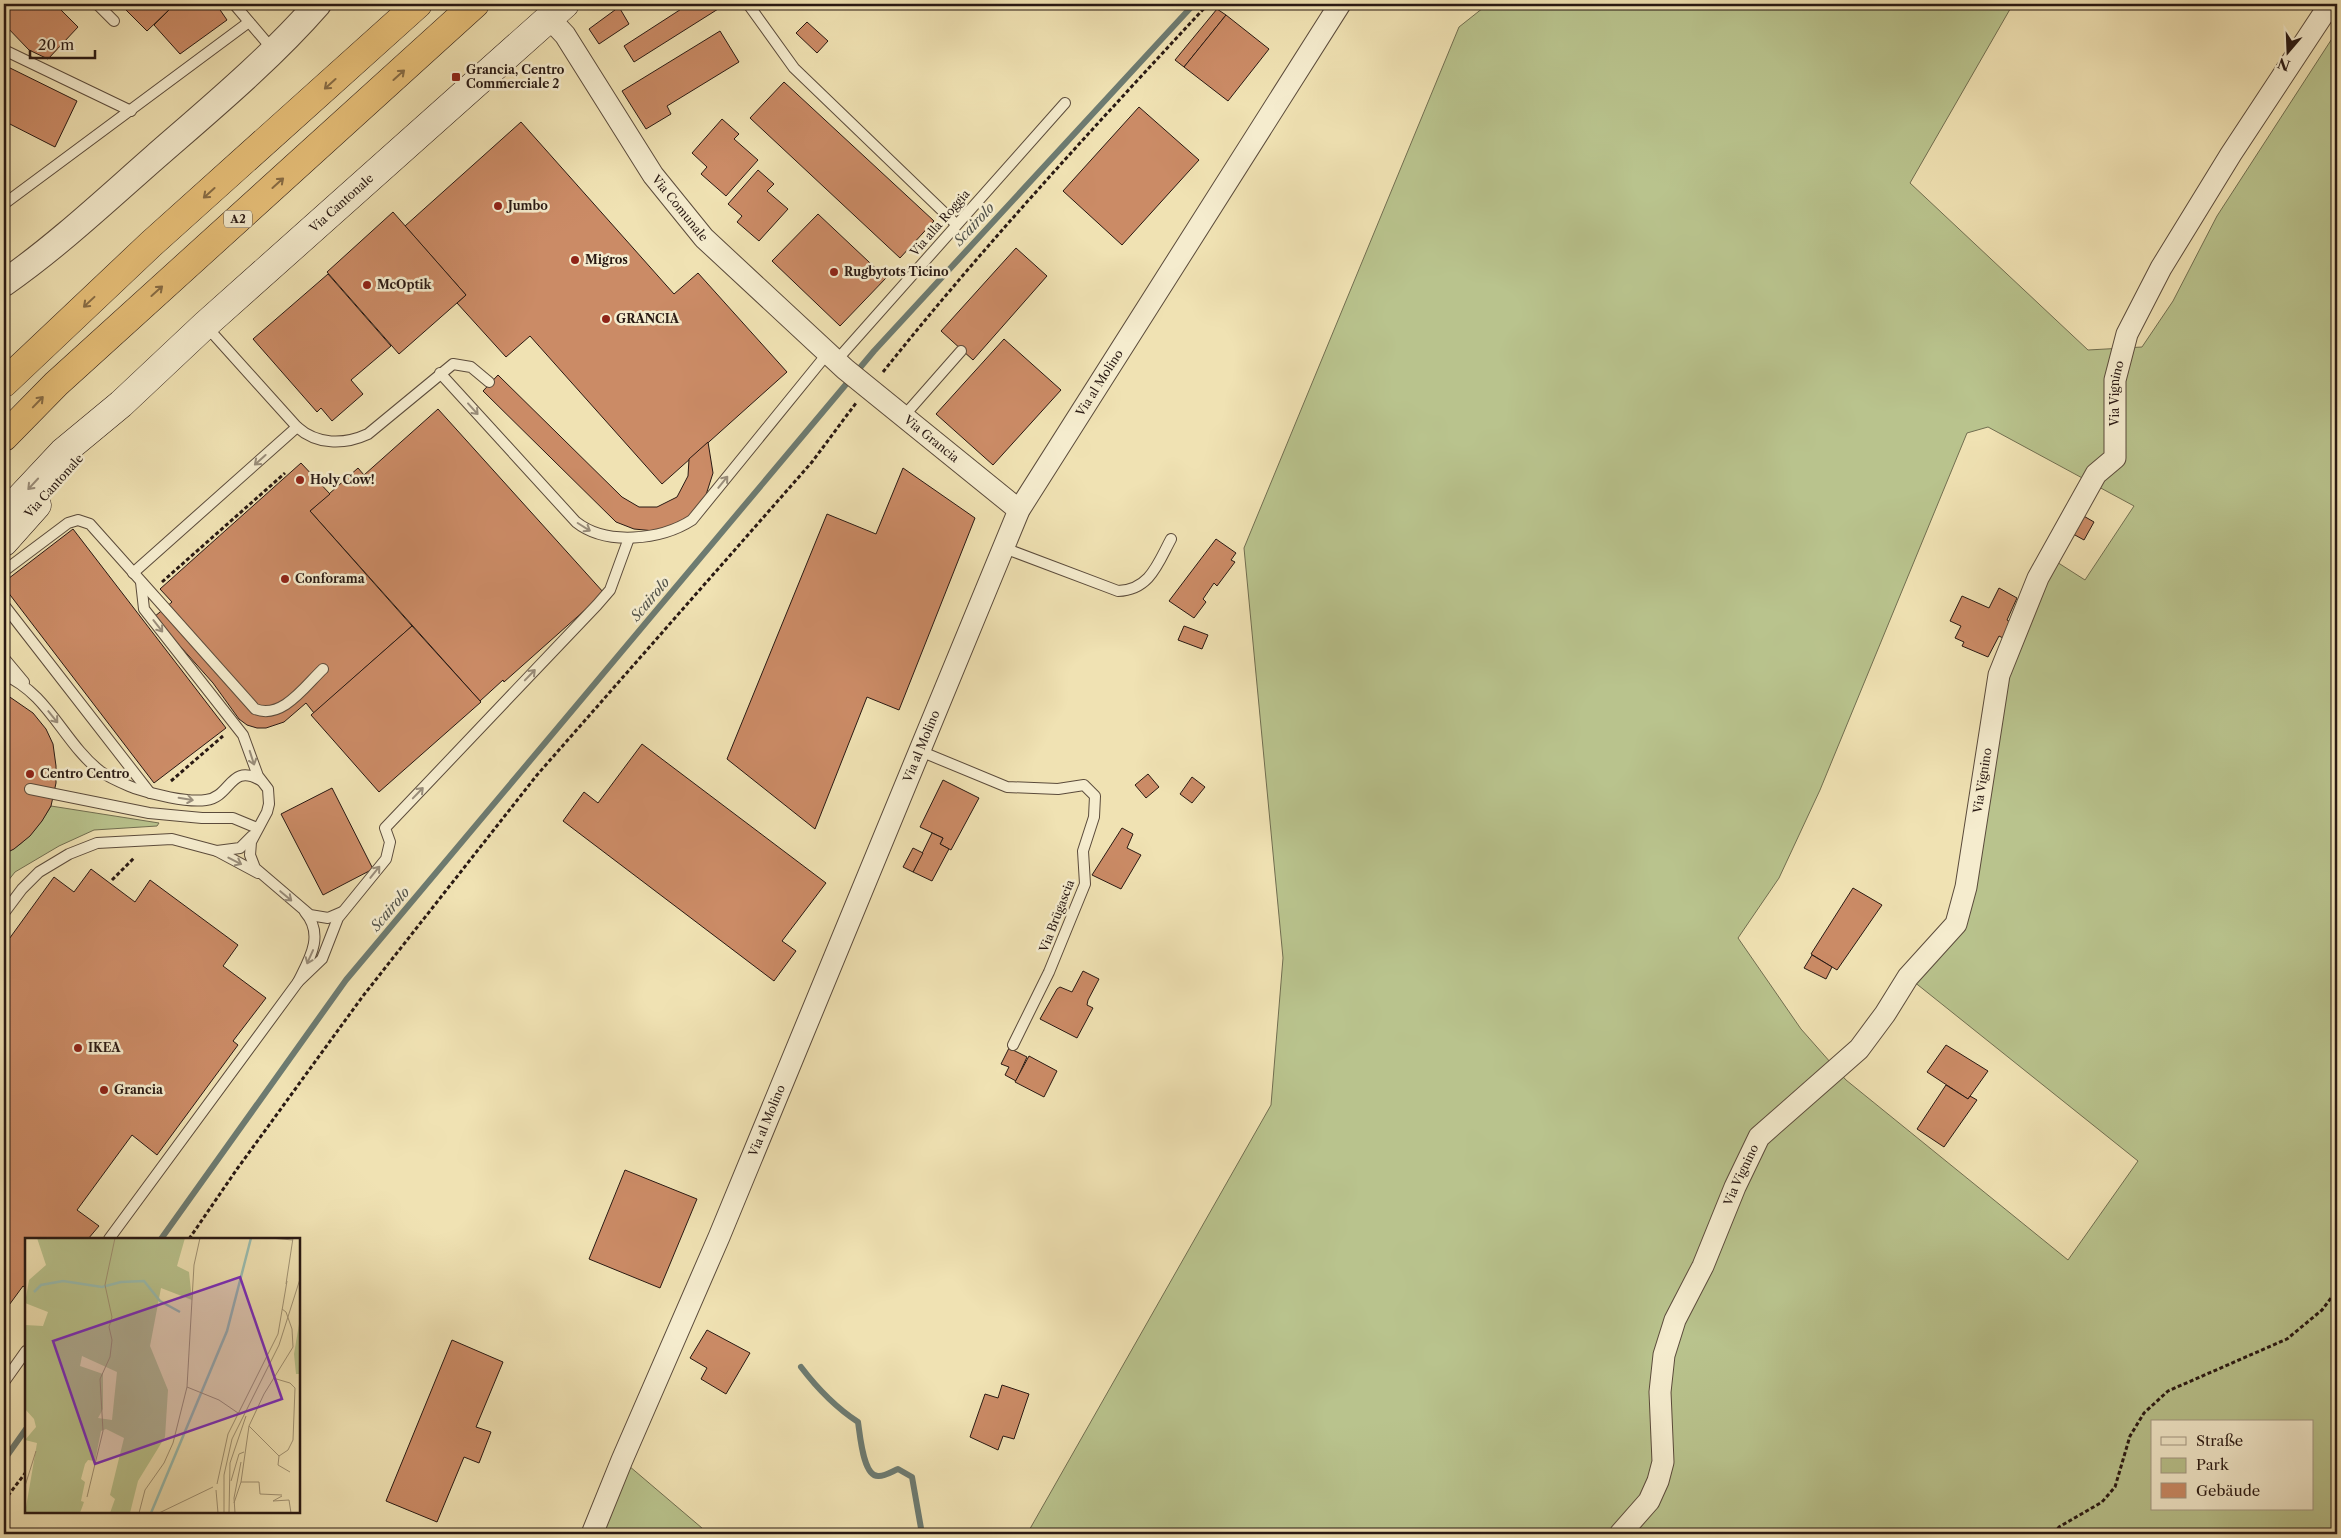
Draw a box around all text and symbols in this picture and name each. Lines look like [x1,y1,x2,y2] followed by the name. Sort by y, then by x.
[30,28,95,60] scale bar
[2264,28,2314,78] north arrow
[38,35,74,54] text: 20 m
[2275,54,2292,75] text: N
[466,62,565,91] place label: Grancia, Centro Commerciale 2
[392,69,405,80] one-way arrow
[450,71,462,83] marker: Grancia, Centro Commerciale 2
[324,78,337,90] one-way arrow
[305,170,377,236] street label: Via Cantonale
[648,171,712,244] street label: Via Comunale
[271,177,284,189] one-way arrow
[906,186,973,260] street label: Via alla Roggia
[203,187,216,198] one-way arrow
[506,198,548,213] place label: Jumbo
[949,199,998,250] water label: Scairolo
[492,200,504,212] marker: Jumbo
[224,210,252,228] road number: A2
[585,252,628,267] place label: Migros
[569,254,581,266] marker: Migros
[844,264,949,279] place label: Rugbytots Ticino
[828,266,840,278] marker: Rugbytots Ticino
[377,277,433,292] place label: McOptik
[361,279,373,291] marker: McOptik
[150,286,163,297] one-way arrow
[82,296,95,308] one-way arrow
[616,311,680,326] place label: GRANCIA
[600,313,612,325] marker: GRANCIA
[1072,346,1126,420] street label: Via al Molino
[2107,359,2127,427] street label: Via Vignino
[32,396,44,408] one-way arrow
[467,402,479,415] one-way arrow
[900,411,963,466] street label: Via Grancia
[20,451,86,521] street label: Via Cantonale
[254,454,267,465] one-way arrow
[310,472,375,487] place label: Holy Cow!
[294,474,306,486] marker: Holy Cow!
[717,476,728,489] one-way arrow
[27,477,39,490] one-way arrow
[576,522,590,532] one-way arrow
[295,571,366,586] place label: Conforama
[279,573,291,585] marker: Conforama
[626,573,674,625] water label: Scairolo
[152,619,163,632] one-way arrow
[524,670,536,682] one-way arrow
[899,708,943,785] street label: Via al Molino
[47,710,58,723] one-way arrow
[1969,747,1995,815] street label: Via Vignino
[247,749,257,765] one-way arrow
[40,766,130,781] place label: Centro Centro
[24,768,36,780] marker: Centro Centro
[412,787,424,800] one-way arrow
[177,794,193,804] one-way arrow
[227,857,242,866] one-way arrow
[370,865,381,878] one-way arrow
[1035,877,1077,955] street label: Via Brügascia
[366,883,414,935] water label: Scairolo
[279,891,292,902] one-way arrow
[304,949,314,964] one-way arrow
[88,1040,121,1055] place label: IKEA
[72,1042,84,1054] marker: IKEA
[114,1082,164,1097] place label: Grancia
[745,1082,788,1159] street label: Via al Molino
[98,1084,110,1096] marker: Grancia
[1720,1142,1761,1209] street label: Via Vignino
[25,1238,300,1513] inset map
[2151,1420,2314,1510] legend
[2196,1431,2243,1450] text: Straße
[2196,1455,2230,1474] text: Park
[2196,1481,2260,1500] text: Gebäude

